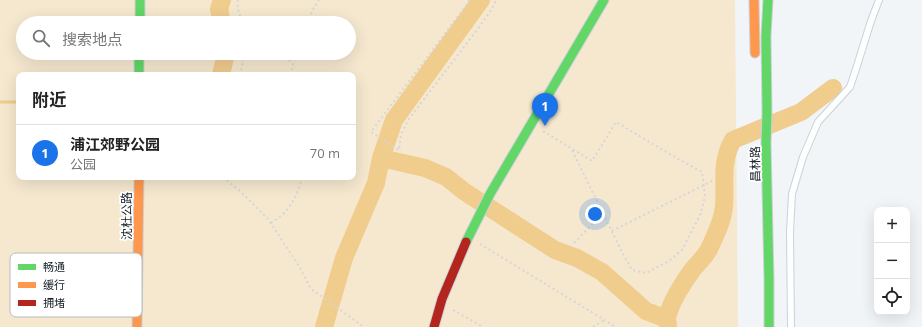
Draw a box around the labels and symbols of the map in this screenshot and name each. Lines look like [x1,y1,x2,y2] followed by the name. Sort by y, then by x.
[532,93,558,126] pin: 1
[746,146,764,182] street label: 昌林路
[118,192,135,240] street label: 沈杜公路
[585,204,605,224] your location
[10,253,142,317] legend
[43,259,65,274] text: 畅通
[43,277,65,292] text: 缓行
[43,295,65,310] text: 拥堵

